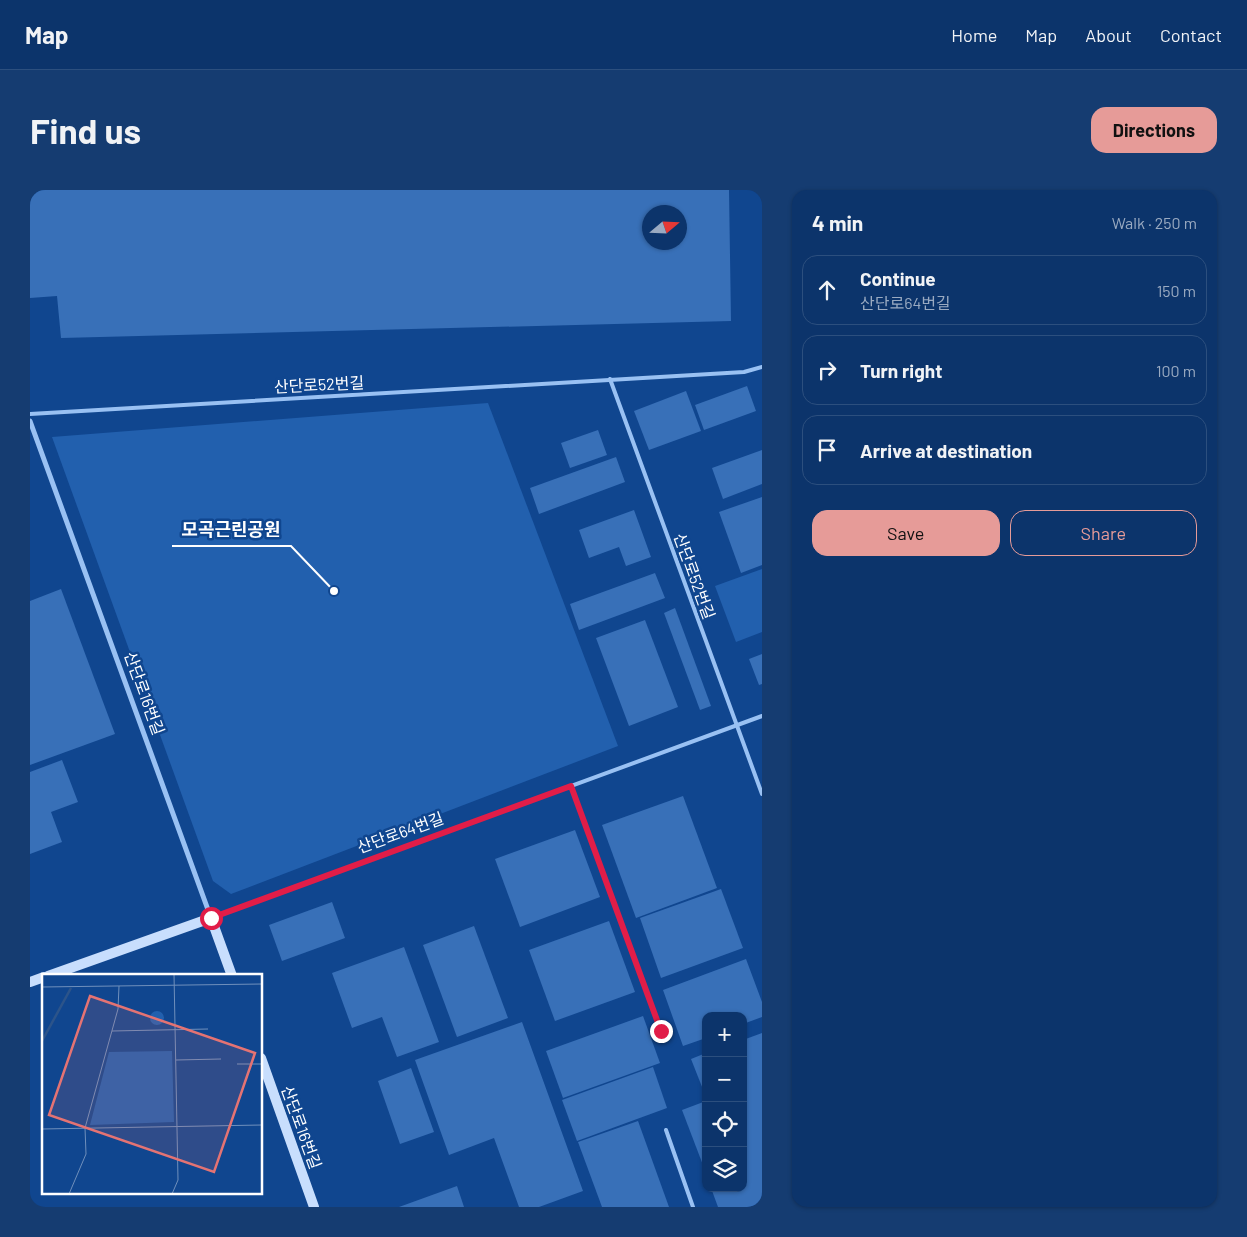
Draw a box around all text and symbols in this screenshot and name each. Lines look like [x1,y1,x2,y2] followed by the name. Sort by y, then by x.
[25,20,68,49] text: Map
[951,24,997,46] text: Home
[1025,24,1057,46] text: Map
[1085,24,1132,46] text: About
[1160,24,1222,46] text: Contact
[1091,107,1217,153] button: Directions
[30,109,141,151] text: Find us
[642,205,687,250] north arrow
[812,210,863,235] text: 4 min
[1112,213,1197,232] text: Walk · 250 m
[860,267,936,290] text: Continue
[813,276,841,304] icon: ahead
[1157,281,1196,300] text: 150 m
[860,293,951,312] text: 산단로64번길
[813,356,841,384] icon: right
[860,359,942,382] text: Turn right
[1156,361,1196,380] text: 100 m
[273,372,365,396] street label: 산단로52번길
[813,436,841,464] icon: arrive
[860,439,1032,462] text: Arrive at destination
[812,510,1000,556] button: Save
[1010,510,1197,556] button: Share
[172,513,291,546] callout: 모곡근린공원
[181,518,281,540] text: 모곡근린공원
[671,530,719,622] street label: 산단로52번길
[121,649,169,737] street label: 산단로16번길
[354,808,446,856] street label: 산단로64번길
[200,907,223,930] route start
[42,974,262,1194] inset map
[702,1012,747,1192] map controls
[702,1012,747,1057] button: +
[650,1020,673,1043] route end
[702,1057,747,1102] button: −
[278,1083,326,1171] street label: 산단로16번길
[702,1102,747,1147] button: locate
[702,1147,747,1192] button: layers

